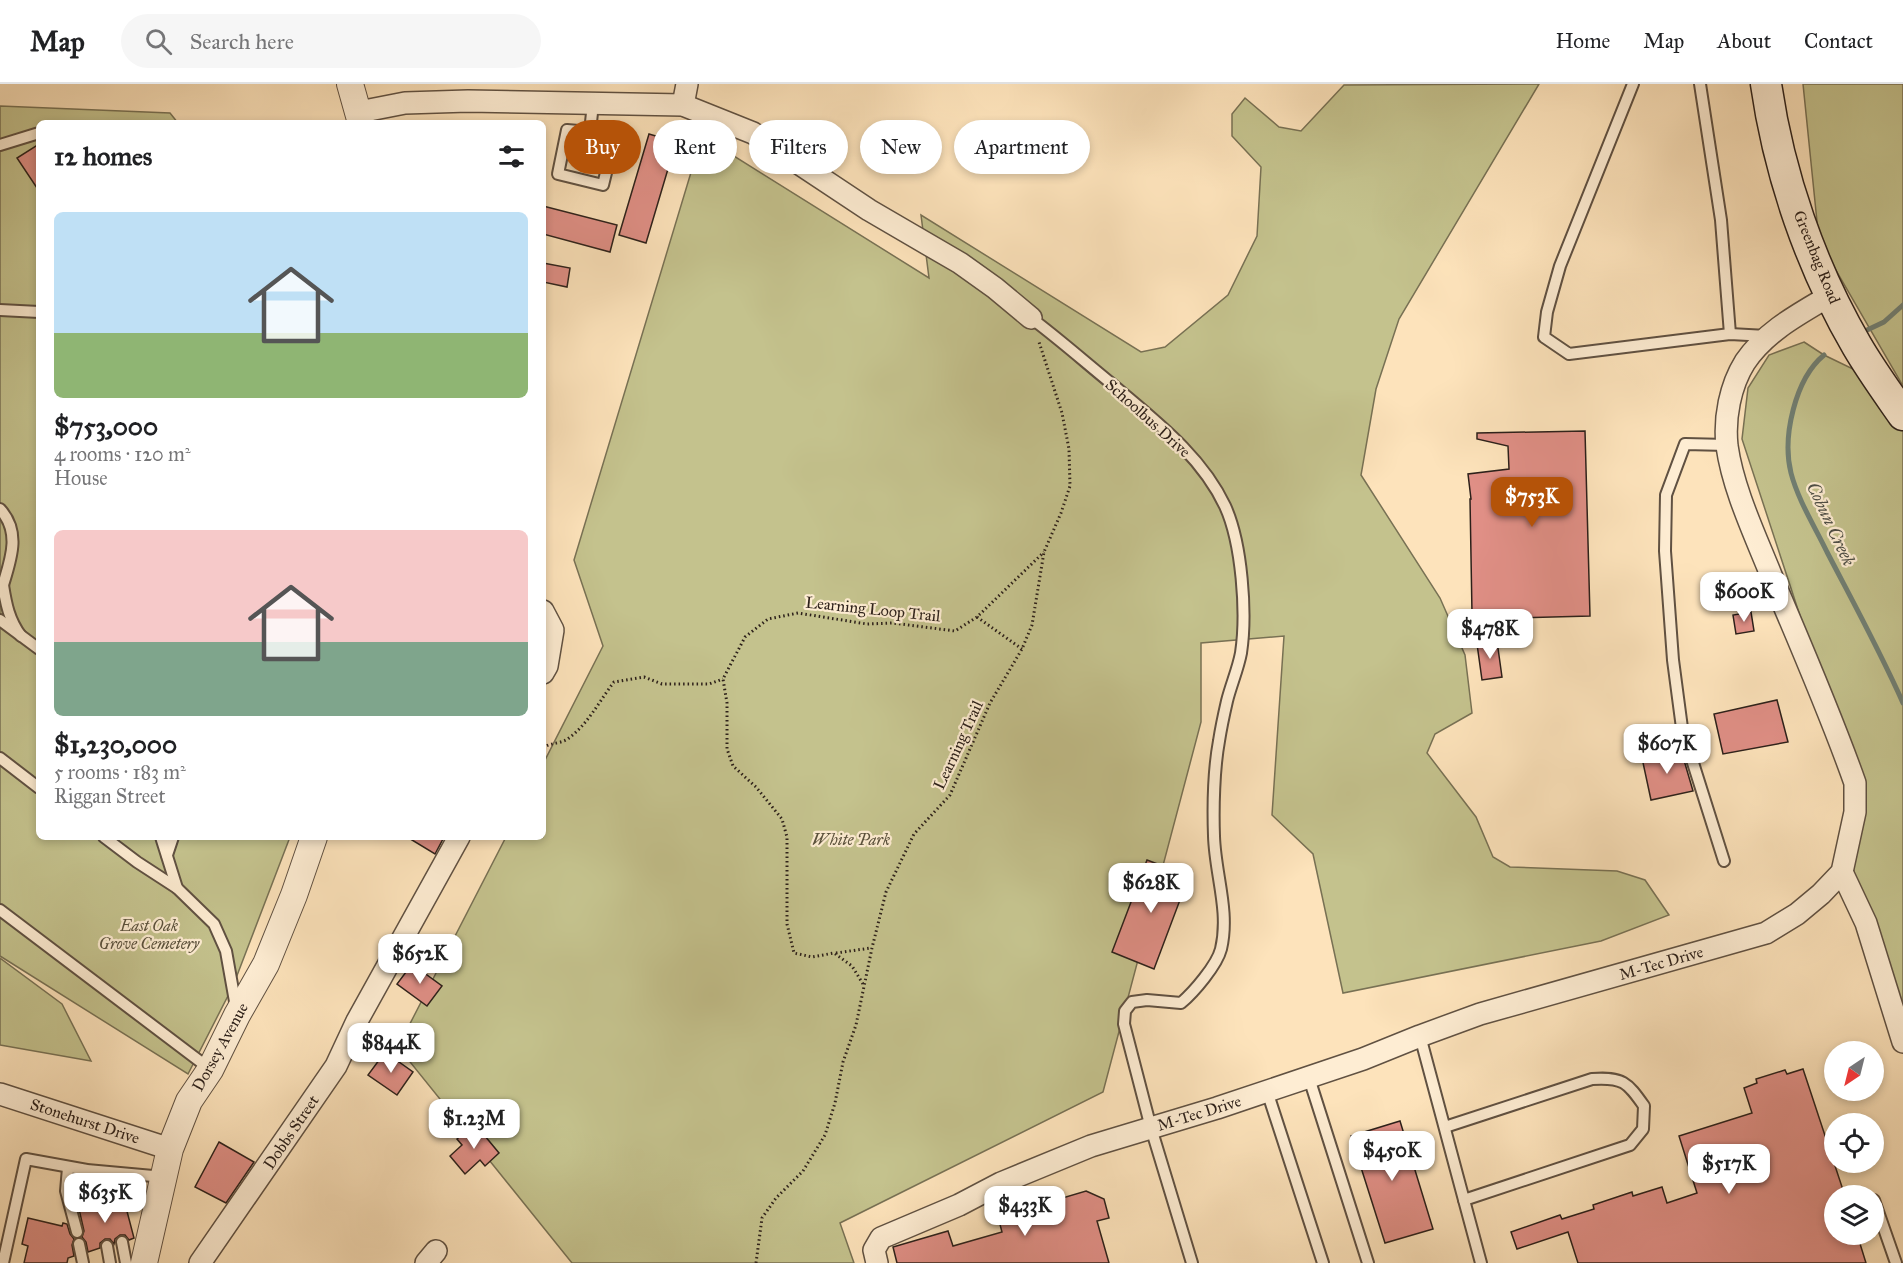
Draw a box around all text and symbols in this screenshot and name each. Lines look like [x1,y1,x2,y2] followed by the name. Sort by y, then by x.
[121,14,541,68] search box
[30,24,85,59] text: Map
[142,25,175,58] icon: search
[190,28,294,55] text: Search here
[1555,28,1610,54] text: Home
[1643,28,1684,54] text: Map
[1717,28,1771,54] text: About
[1804,28,1873,54] text: Contact
[564,120,641,174] chip: Buy
[653,120,737,174] chip: Rent
[749,120,848,174] chip: Filters
[860,120,942,174] chip: New
[954,120,1090,174] chip: Apartment
[54,140,152,172] text: 12 homes
[495,140,528,173] icon: filters
[1789,208,1844,307] street label: Greenbag Road
[237,251,345,359] icon: home
[1102,375,1195,461] street label: Schoolbus Drive
[54,410,158,442] text: $753,000
[54,442,191,466] text: 4 rooms · 120 m²
[54,466,108,490] text: House
[1490,477,1574,528] pin: $753K
[1802,479,1860,569] water label: Cobun Creek
[1505,484,1559,508] text: $753K
[237,569,345,677] icon: home
[1702,572,1786,623] pin: $600K
[1714,579,1774,603] text: $600K
[804,592,942,627] street label: Learning Loop Trail
[1448,609,1532,660] pin: $478K
[1461,616,1519,640] text: $478K
[929,697,988,793] street label: Learning Trail
[1625,724,1709,775] pin: $607K
[54,728,177,760] text: $1,230,000
[1638,731,1696,755] text: $607K
[54,760,186,784] text: 5 rooms · 183 m²
[54,784,165,808] text: Riggan Street
[812,830,890,849] park label: White Park
[1109,863,1193,914] pin: $628K
[1123,870,1179,894] text: $628K
[99,916,200,953] park label: East Oak Grove Cemetery
[378,934,462,985] pin: $652K
[392,941,448,965] text: $652K
[1617,942,1706,984] street label: M-Tec Drive
[188,999,252,1095] street label: Dorsey Avenue
[349,1023,433,1074] pin: $844K
[361,1030,421,1054] text: $844K
[1824,1041,1884,1101] north arrow
[1824,1041,1884,1245] map controls
[259,1091,323,1173] street label: Dobbs Street
[1155,1091,1243,1135] street label: M-Tec Drive
[28,1094,142,1148] street label: Stonehurst Drive
[425,1099,523,1150] pin: $1.23M
[443,1106,505,1130] text: $1.23M
[1824,1113,1884,1173] button: locate
[1350,1131,1434,1182] pin: $450K
[1363,1138,1421,1162] text: $450K
[1687,1144,1771,1195] pin: $517K
[1702,1151,1756,1175] text: $517K
[63,1173,147,1224] pin: $635K
[78,1180,132,1204] text: $635K
[1824,1185,1884,1245] button: layers
[983,1186,1067,1237] pin: $433K
[998,1193,1052,1217] text: $433K

